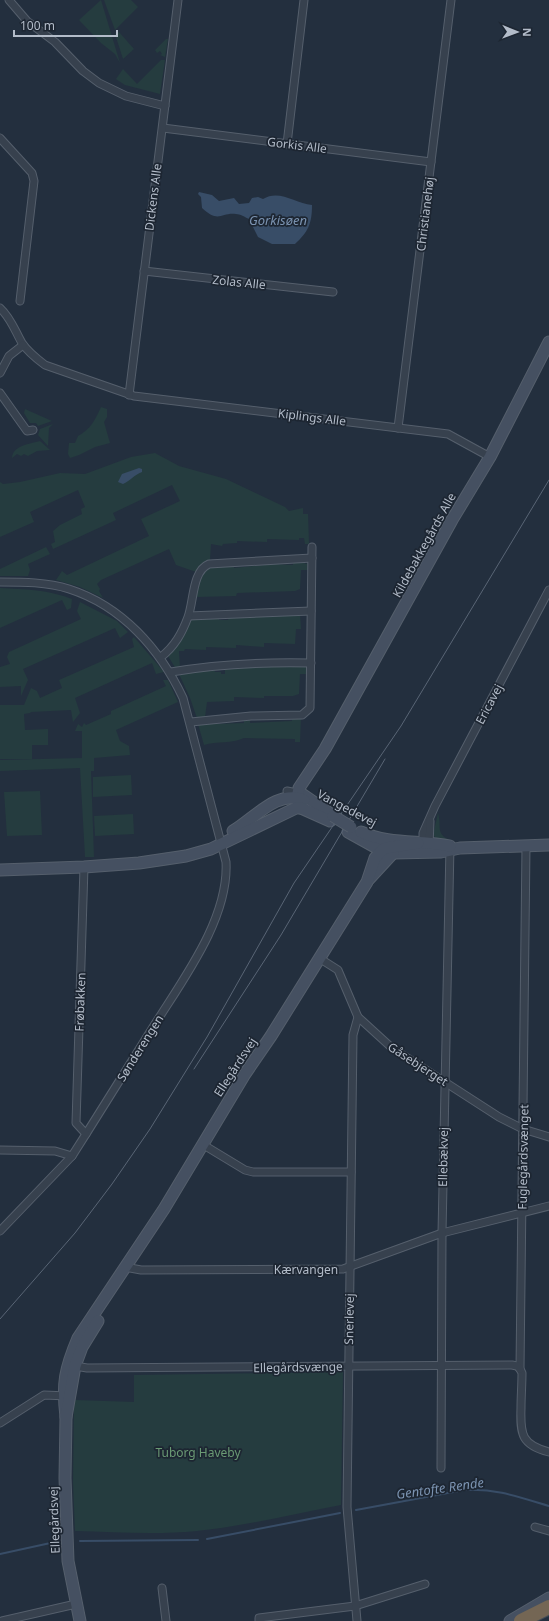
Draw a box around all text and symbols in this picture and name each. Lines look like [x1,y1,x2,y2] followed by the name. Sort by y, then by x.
[14,12,117,38] scale bar
[497,12,537,52] north arrow
[20,17,55,34] text: 100 m
[520,28,535,37] text: N
[266,133,328,157] street label: Gorkis Alle
[140,162,166,232] street label: Dickens Alle
[412,176,438,252] street label: Christianehøj
[249,211,307,229] water label: Gorkisøen
[212,271,267,293] street label: Zolas Alle
[277,404,347,430] street label: Kiplings Alle
[388,489,460,600] street label: Kildebakkegårds Alle
[471,681,507,727] street label: Ericavej
[314,785,380,831] street label: Vangedevej
[70,972,90,1032] street label: Frøbakken
[113,1011,167,1085] street label: Sønderengen
[209,1034,261,1100] street label: Ellegårdsvej
[385,1038,452,1090] street label: Gåsebjerget
[514,1104,532,1210] street label: Fuglegårdsvænget
[434,1127,452,1187] street label: Ellebækvej
[274,1261,338,1278] street label: Kærvangen
[340,1293,358,1345] street label: Snerlevej
[253,1358,343,1376] street label: Ellegårdsvænge
[155,1444,241,1461] park label: Tuborg Haveby
[395,1473,485,1503] water label: Gentofte Rende
[44,1486,64,1554] street label: Ellegårdsvej

